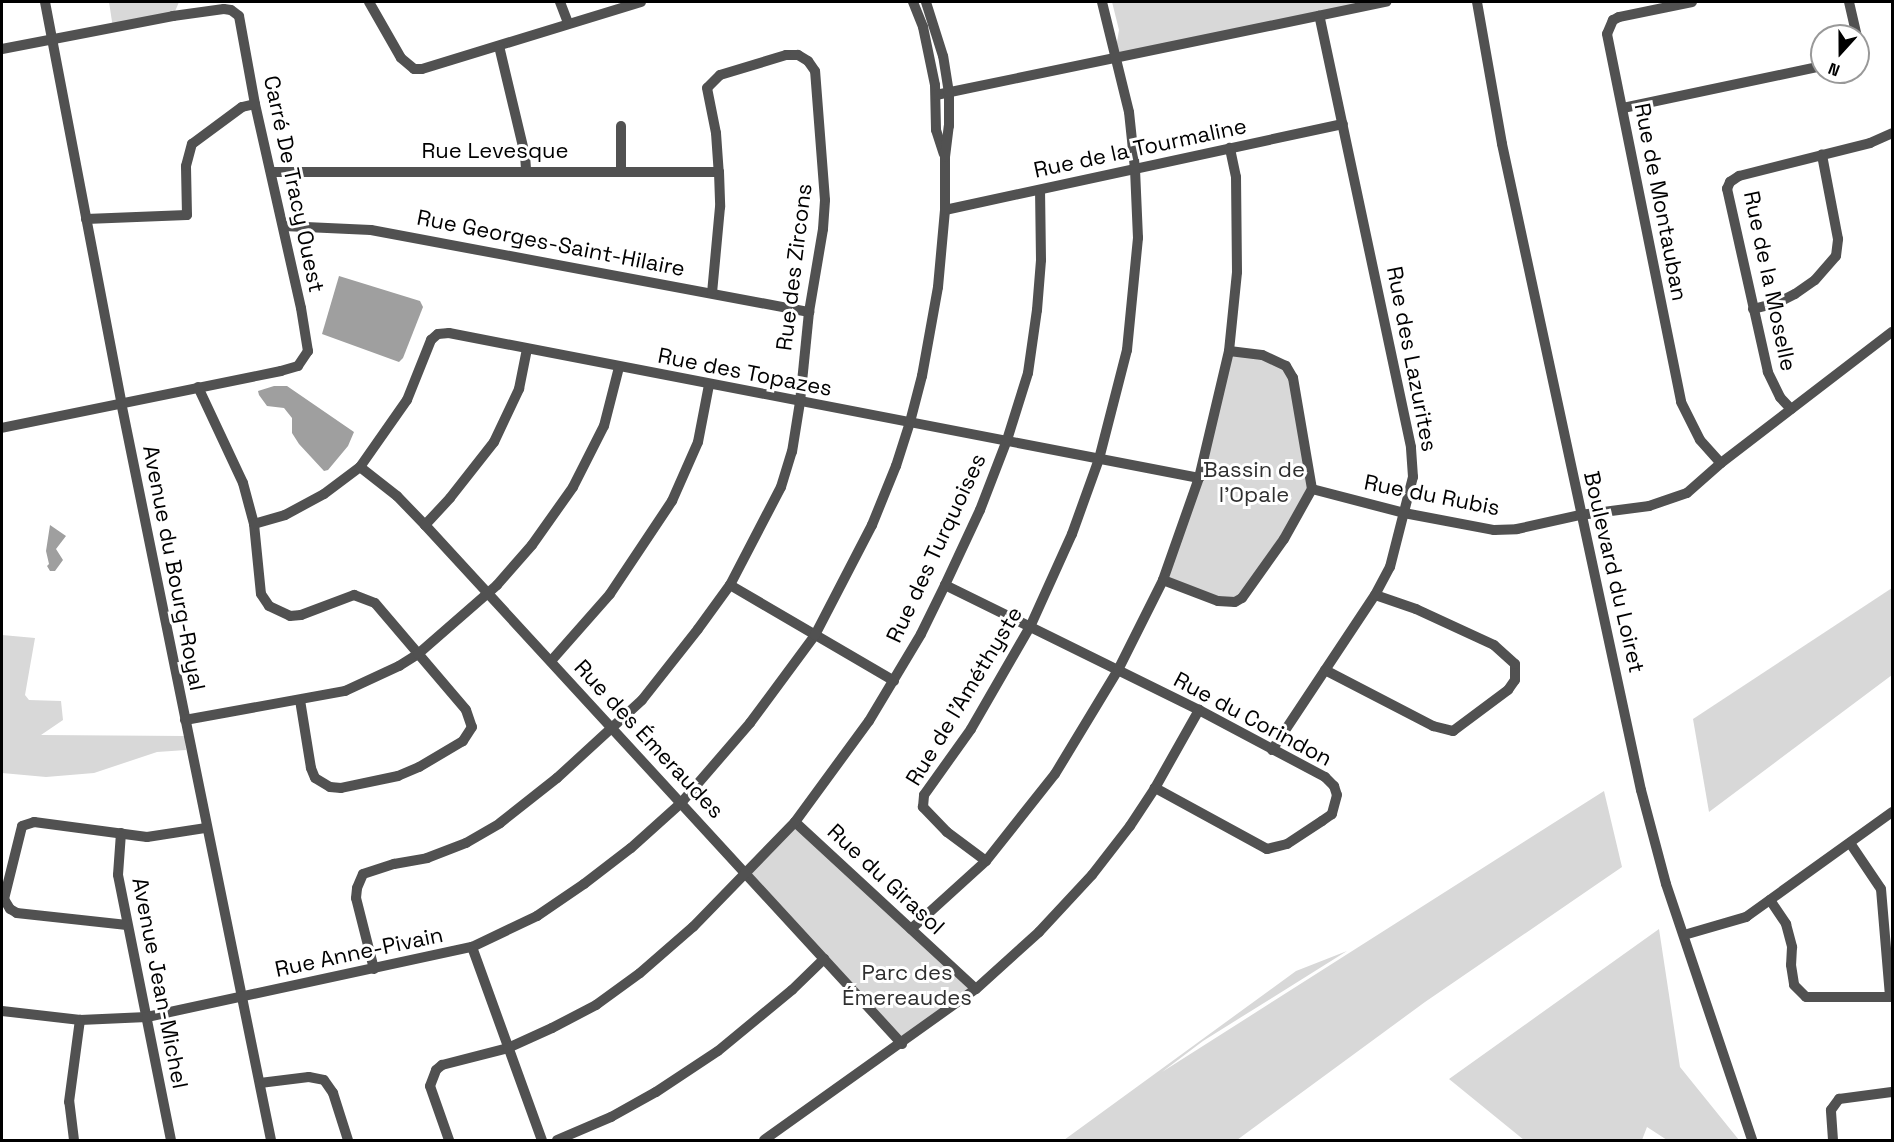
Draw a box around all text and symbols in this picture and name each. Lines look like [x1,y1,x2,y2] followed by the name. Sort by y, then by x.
[1810,24,1870,84] north arrow
[1825,58,1843,81] text: N
[258,73,330,295] street label: Carré De Tracy Ouest
[1629,101,1693,303] street label: Rue de Montauban
[1031,112,1249,184] street label: Rue de la Tourmaline
[421,138,569,164] street label: Rue Levesque
[771,182,817,352] street label: Rue des Zircons
[1738,188,1802,374] street label: Rue de la Moselle
[415,204,687,282] street label: Rue Georges-Saint-Hilaire
[1381,264,1443,454] street label: Rue des Lazurites
[655,342,835,402] street label: Rue des Topazes
[137,443,211,693] street label: Avenue du Bourg-Royal
[881,449,991,647] street label: Rue des Turquoises
[1203,456,1305,508] park label: Bassin de l'Opale
[1362,469,1502,521] street label: Rue du Rubis
[1578,469,1650,675] street label: Boulevard du Loiret
[900,602,1028,790] street label: Rue de l'Améthyste
[569,654,729,824] street label: Rue des Émeraudes
[1169,666,1337,772] street label: Rue du Corindon
[822,818,950,940] street label: Rue du Girasol
[127,875,193,1091] street label: Avenue Jean-Michel
[272,921,446,983] street label: Rue Anne-Pivain
[842,959,972,1010] park label: Parc des Émereaudes

